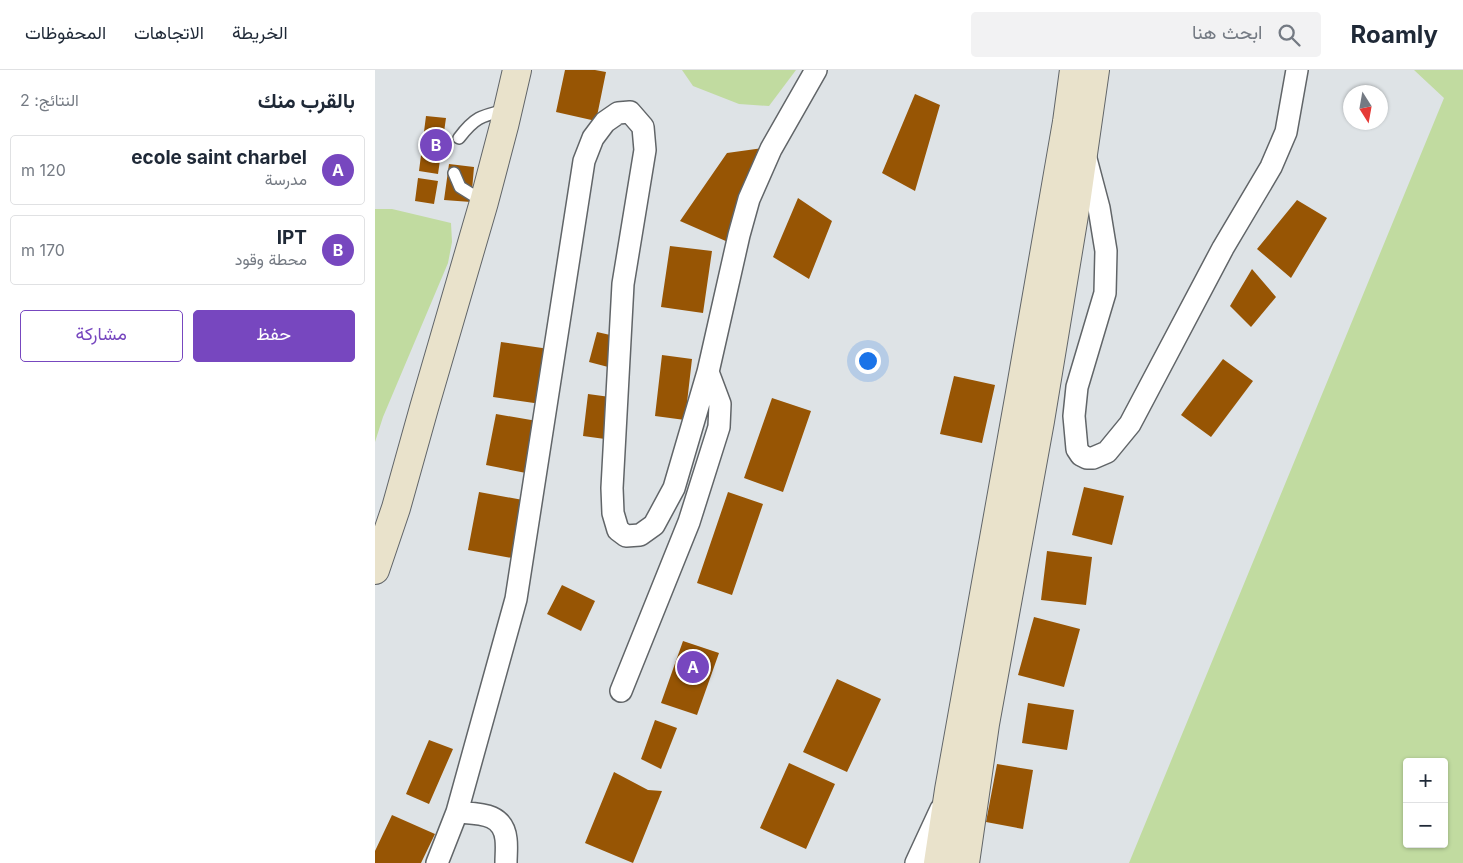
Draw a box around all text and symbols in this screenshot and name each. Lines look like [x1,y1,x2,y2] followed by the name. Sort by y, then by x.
[971,12,1321,57] search box
[1351,20,1438,49] text: Roamly
[1192,21,1263,44] text: ابحث هنا
[1275,21,1303,49] icon: search
[25,22,106,43] text: المحفوظات
[134,22,204,43] text: الاتجاهات
[232,22,288,43] text: الخريطة
[1343,85,1388,130] north arrow
[258,88,355,113] text: بالقرب منك
[20,90,79,110] text: النتائج: 2
[420,126,452,164] pin: B
[131,146,307,169] text: ecole saint charbel
[21,160,66,180] text: 120 m
[332,160,344,180] text: A
[265,169,307,189] text: مدرسة
[277,226,307,249] text: IPT
[21,240,65,260] text: 170 m
[333,240,343,260] text: B
[235,249,307,269] text: محطة وقود
[20,310,183,362] button: مشاركة
[193,310,355,362] button: حفظ
[855,348,881,374] your location
[677,648,709,686] pin: A
[1403,758,1448,848] map controls
[1403,758,1448,803] button: +
[1403,803,1448,848] button: −

